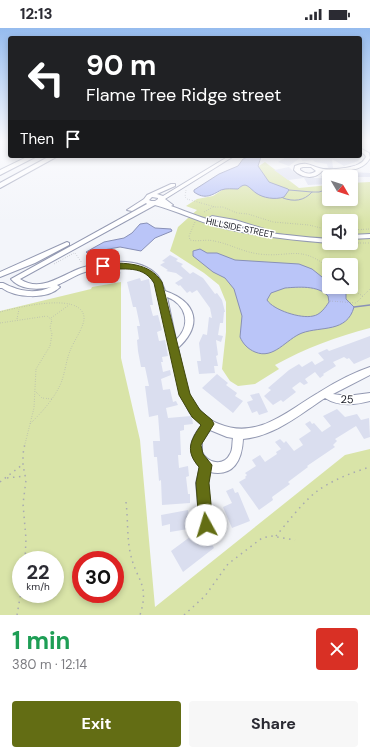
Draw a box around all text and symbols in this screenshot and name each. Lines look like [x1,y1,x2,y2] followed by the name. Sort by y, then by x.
[20,4,52,24] text: 12:13
[86,47,156,84] text: 90 m
[20,52,72,104] icon: left
[86,83,281,107] text: Flame Tree Ridge street
[62,128,84,150] icon: arrive
[20,129,54,149] text: Then
[322,170,358,206] north arrow
[322,170,358,294] map controls
[322,214,358,250] button: sound
[205,215,275,241] street label: HILLSIDE STREET
[86,249,120,283] pin
[92,255,114,277] icon: arrive
[322,258,358,294] button: search
[340,392,354,406] street label: 25
[185,504,227,546] position arrow
[72,551,124,603] speed limit sign: 30
[26,559,50,585] text: 22
[26,580,50,593] text: km/h
[12,625,70,656] text: 1 min
[316,628,358,670] button: close
[12,656,87,673] text: 380 m · 12:14
[12,701,181,747] button: Exit
[189,701,358,747] button: Share

